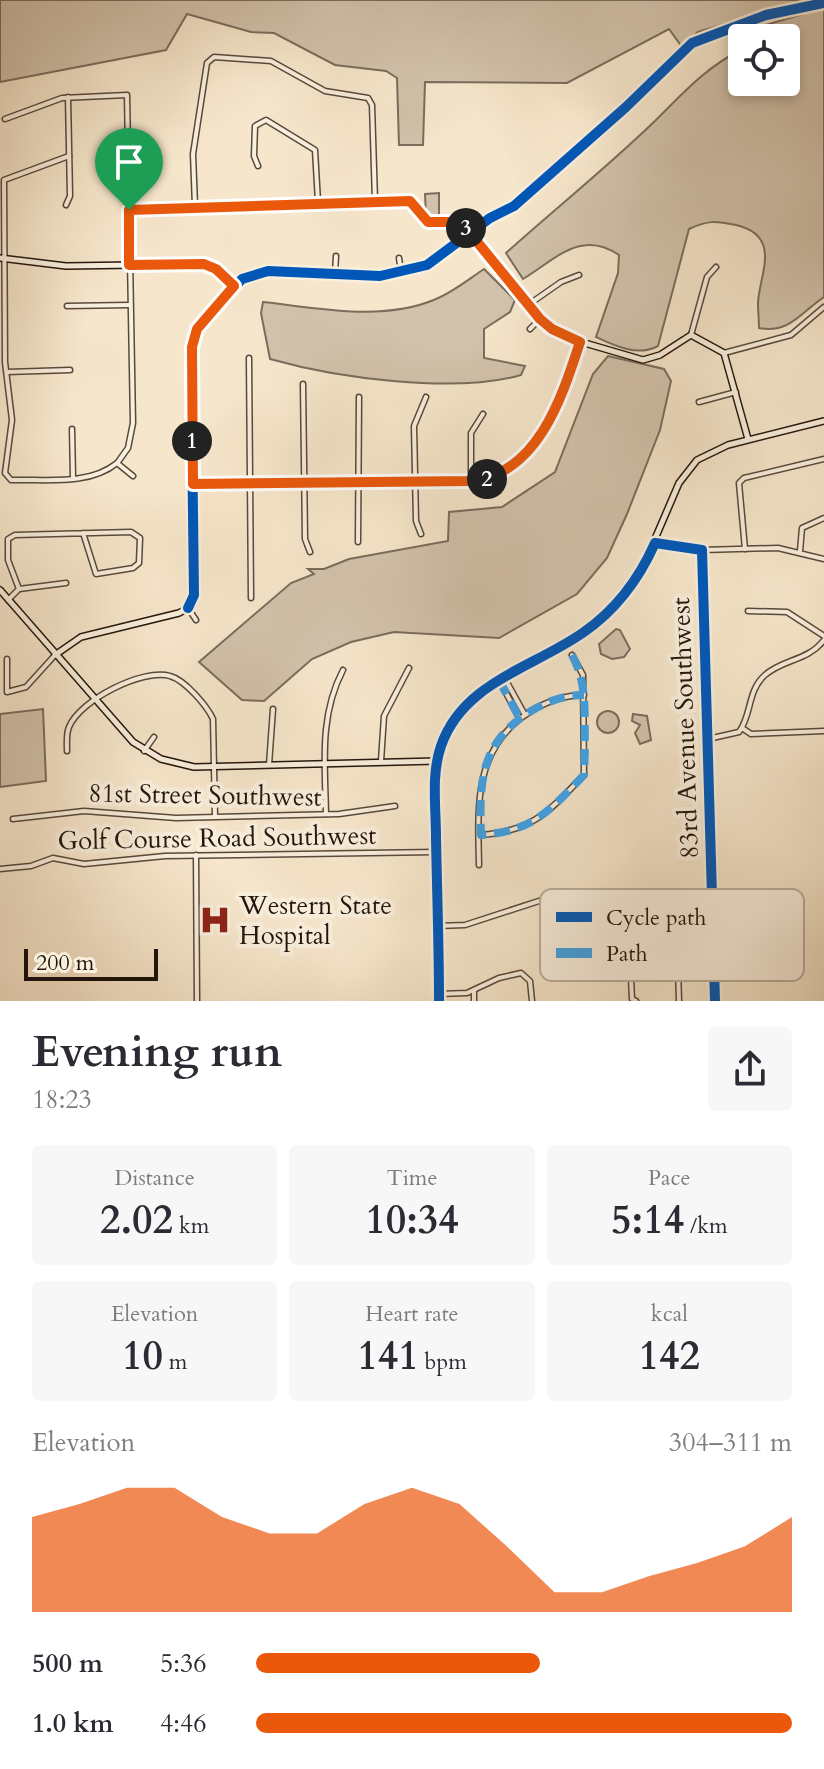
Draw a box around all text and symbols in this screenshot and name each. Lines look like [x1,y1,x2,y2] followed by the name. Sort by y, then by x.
[728,24,800,96] map controls
[728,24,800,96] button: locate
[95,128,163,210] pin
[107,140,151,184] icon: arrive
[446,208,486,248] pin: 3
[460,213,472,243] text: 3
[172,421,212,461] pin: 1
[186,426,198,456] text: 1
[467,459,507,499] pin: 2
[481,464,493,494] text: 2
[663,597,707,859] street label: 83rd Avenue Southwest
[88,775,322,815] street label: 81st Street Southwest
[57,818,377,858] street label: Golf Course Road Southwest
[238,888,392,953] place label: Western State Hospital
[540,889,804,981] legend
[198,903,232,937] hospital icon: Western State Hospital
[606,903,706,933] text: Cycle path
[606,939,648,969] text: Path
[24,945,158,981] scale bar
[36,948,94,978] text: 200 m
[32,1022,282,1082] text: Evening run
[708,1027,792,1111] button: share
[32,1082,92,1117] text: 18:23
[114,1163,195,1193] text: Distance
[387,1163,437,1193] text: Time
[648,1163,691,1193] text: Pace
[100,1193,173,1248] text: 2.02
[365,1193,459,1248] text: 10:34
[611,1193,684,1248] text: 5:14
[173,1211,209,1241] text: km
[684,1211,728,1241] text: /km
[111,1299,198,1329] text: Elevation
[365,1299,459,1329] text: Heart rate
[651,1299,688,1329] text: kcal
[122,1329,163,1384] text: 10
[357,1329,419,1384] text: 141
[639,1329,700,1384] text: 142
[163,1347,187,1377] text: m
[419,1347,467,1377] text: bpm
[32,1425,135,1460] text: Elevation
[669,1425,792,1460] text: 304–311 m
[32,1646,103,1681] text: 500 m
[160,1646,207,1681] text: 5:36
[32,1706,113,1741] text: 1.0 km
[160,1706,207,1741] text: 4:46

